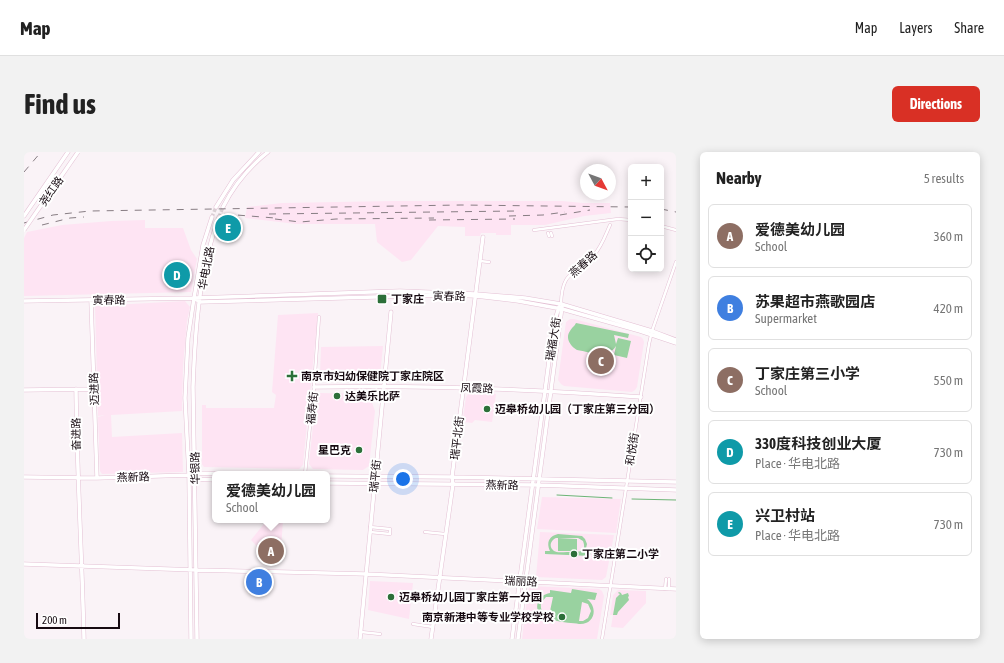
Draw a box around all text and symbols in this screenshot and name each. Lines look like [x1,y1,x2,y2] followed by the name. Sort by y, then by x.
[20,17,51,39] text: Map
[855,20,877,36] text: Map
[899,20,932,36] text: Layers
[954,20,984,36] text: Share
[892,86,980,122] button: Directions
[24,88,96,120] text: Find us
[580,164,616,200] north arrow
[628,164,664,272] map controls
[628,164,664,200] button: +
[716,168,762,188] text: Nearby
[924,171,964,186] text: 5 results
[37,174,65,208] street label: 尧红路
[628,200,664,236] button: −
[215,213,241,243] pin: E
[755,221,845,238] text: 爱德美幼儿园
[727,229,733,244] text: A
[934,229,963,244] text: 360 m
[628,236,664,272] button: locate
[755,239,787,254] text: School
[196,245,216,291] street label: 华电北路
[567,249,599,279] street label: 燕春路
[164,260,190,290] pin: D
[432,290,466,302] street label: 寅春路
[376,293,388,305] marker: 丁家庄
[391,293,424,305] place label: 丁家庄
[755,293,875,310] text: 苏果超市燕歌园店
[92,294,126,306] street label: 寅春路
[727,301,733,316] text: B
[934,301,963,316] text: 420 m
[755,311,817,326] text: Supermarket
[544,316,562,362] street label: 瑞福大街
[588,346,614,376] pin: C
[755,365,860,382] text: 丁家庄第三小学
[286,370,298,382] marker: 南京市妇幼保健院丁家庄院区
[301,370,444,382] place label: 南京市妇幼保健院丁家庄院区
[87,372,101,406] street label: 迈进路
[727,373,733,388] text: C
[934,373,963,388] text: 550 m
[460,381,494,395] street label: 凤霞路
[755,383,787,398] text: School
[345,390,400,402] place label: 达美乐比萨
[304,391,320,425] street label: 福寿街
[332,391,342,401] marker: 达美乐比萨
[495,403,660,415] place label: 迈皋桥幼儿园（丁家庄第三分园）
[482,404,492,414] marker: 迈皋桥幼儿园（丁家庄第三分园）
[448,415,466,461] street label: 瑞平北街
[70,417,82,451] street label: 奋进路
[623,432,641,466] street label: 和悦街
[755,435,881,452] text: 330度科技创业大厦
[318,444,351,456] place label: 星巴克
[354,445,364,455] marker: 星巴克
[726,445,734,460] text: D
[934,445,963,460] text: 730 m
[189,451,201,485] street label: 华银路
[755,456,840,471] text: Place · 华电北路
[367,459,383,493] street label: 瑞平街
[393,469,413,489] your location
[116,470,150,484] street label: 燕新路
[212,471,330,523] popup
[485,479,519,491] street label: 燕新路
[226,482,316,499] text: 爱德美幼儿园
[226,500,258,515] text: School
[755,507,815,524] text: 兴卫村站
[727,517,733,532] text: E
[934,517,963,532] text: 730 m
[755,528,840,543] text: Place · 华电北路
[258,536,284,566] pin: A
[582,548,659,560] place label: 丁家庄第二小学
[569,549,579,559] marker: 丁家庄第二小学
[246,567,272,597] pin: B
[504,574,538,588] street label: 瑞丽路
[399,591,542,603] place label: 迈皋桥幼儿园丁家庄第一分园
[386,592,396,602] marker: 迈皋桥幼儿园丁家庄第一分园
[36,611,120,630] scale bar
[422,611,554,623] place label: 南京新港中等专业学校学校
[557,612,567,622] marker: 南京新港中等专业学校学校
[42,614,67,626] text: 200 m

